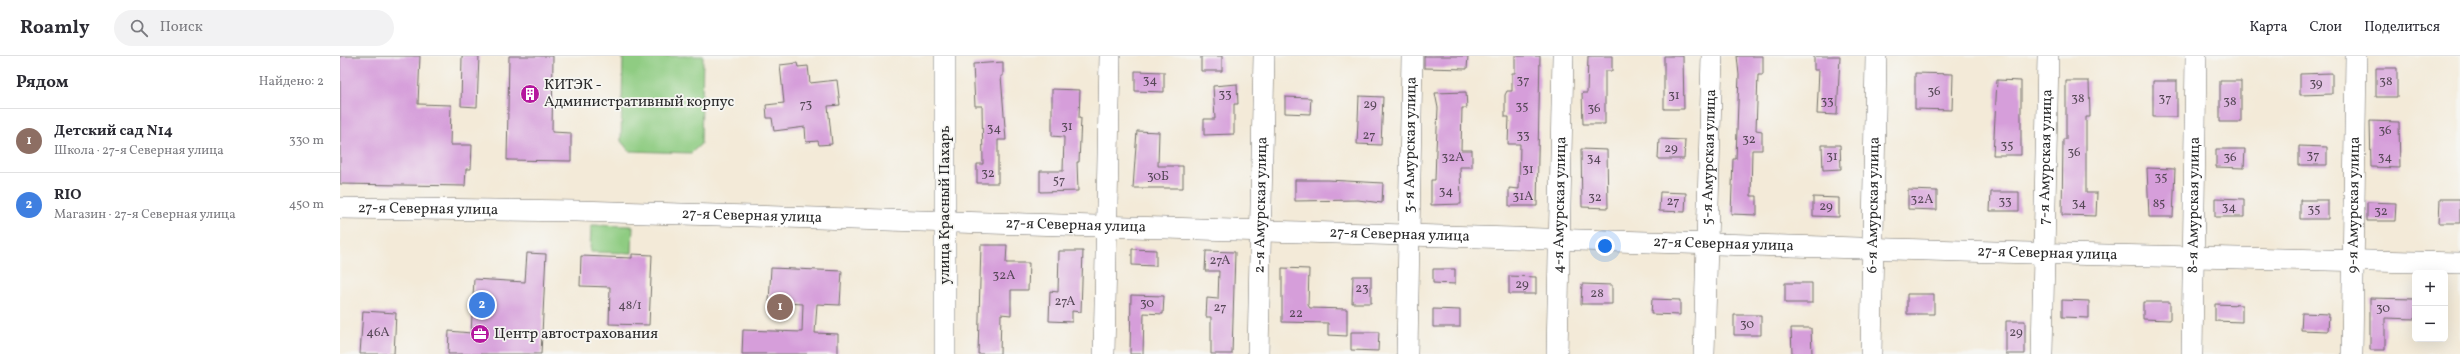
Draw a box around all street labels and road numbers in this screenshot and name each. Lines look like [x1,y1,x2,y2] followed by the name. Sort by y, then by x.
[1399,77,1422,213] street label: 3-я Амурская улица
[1697,89,1722,225] street label: 5-я Амурская улица
[2034,89,2058,225] street label: 7-я Амурская улица
[935,125,956,285] street label: улица Красный Пахарь
[1249,136,1273,274] street label: 2-я Амурская улица
[1548,136,1572,274] street label: 4-я Амурская улица
[1862,136,1885,274] street label: 6-я Амурская улица
[2343,136,2365,274] street label: 9-я Амурская улица
[2183,137,2205,273] street label: 8-я Амурская улица
[358,198,498,221] street label: 27-я Северная улица
[681,204,822,229] street label: 27-я Северная улица
[1005,213,1146,238] street label: 27-я Северная улица
[1329,222,1470,247] street label: 27-я Северная улица
[1653,232,1794,257] street label: 27-я Северная улица
[1977,241,2118,266] street label: 27-я Северная улица

